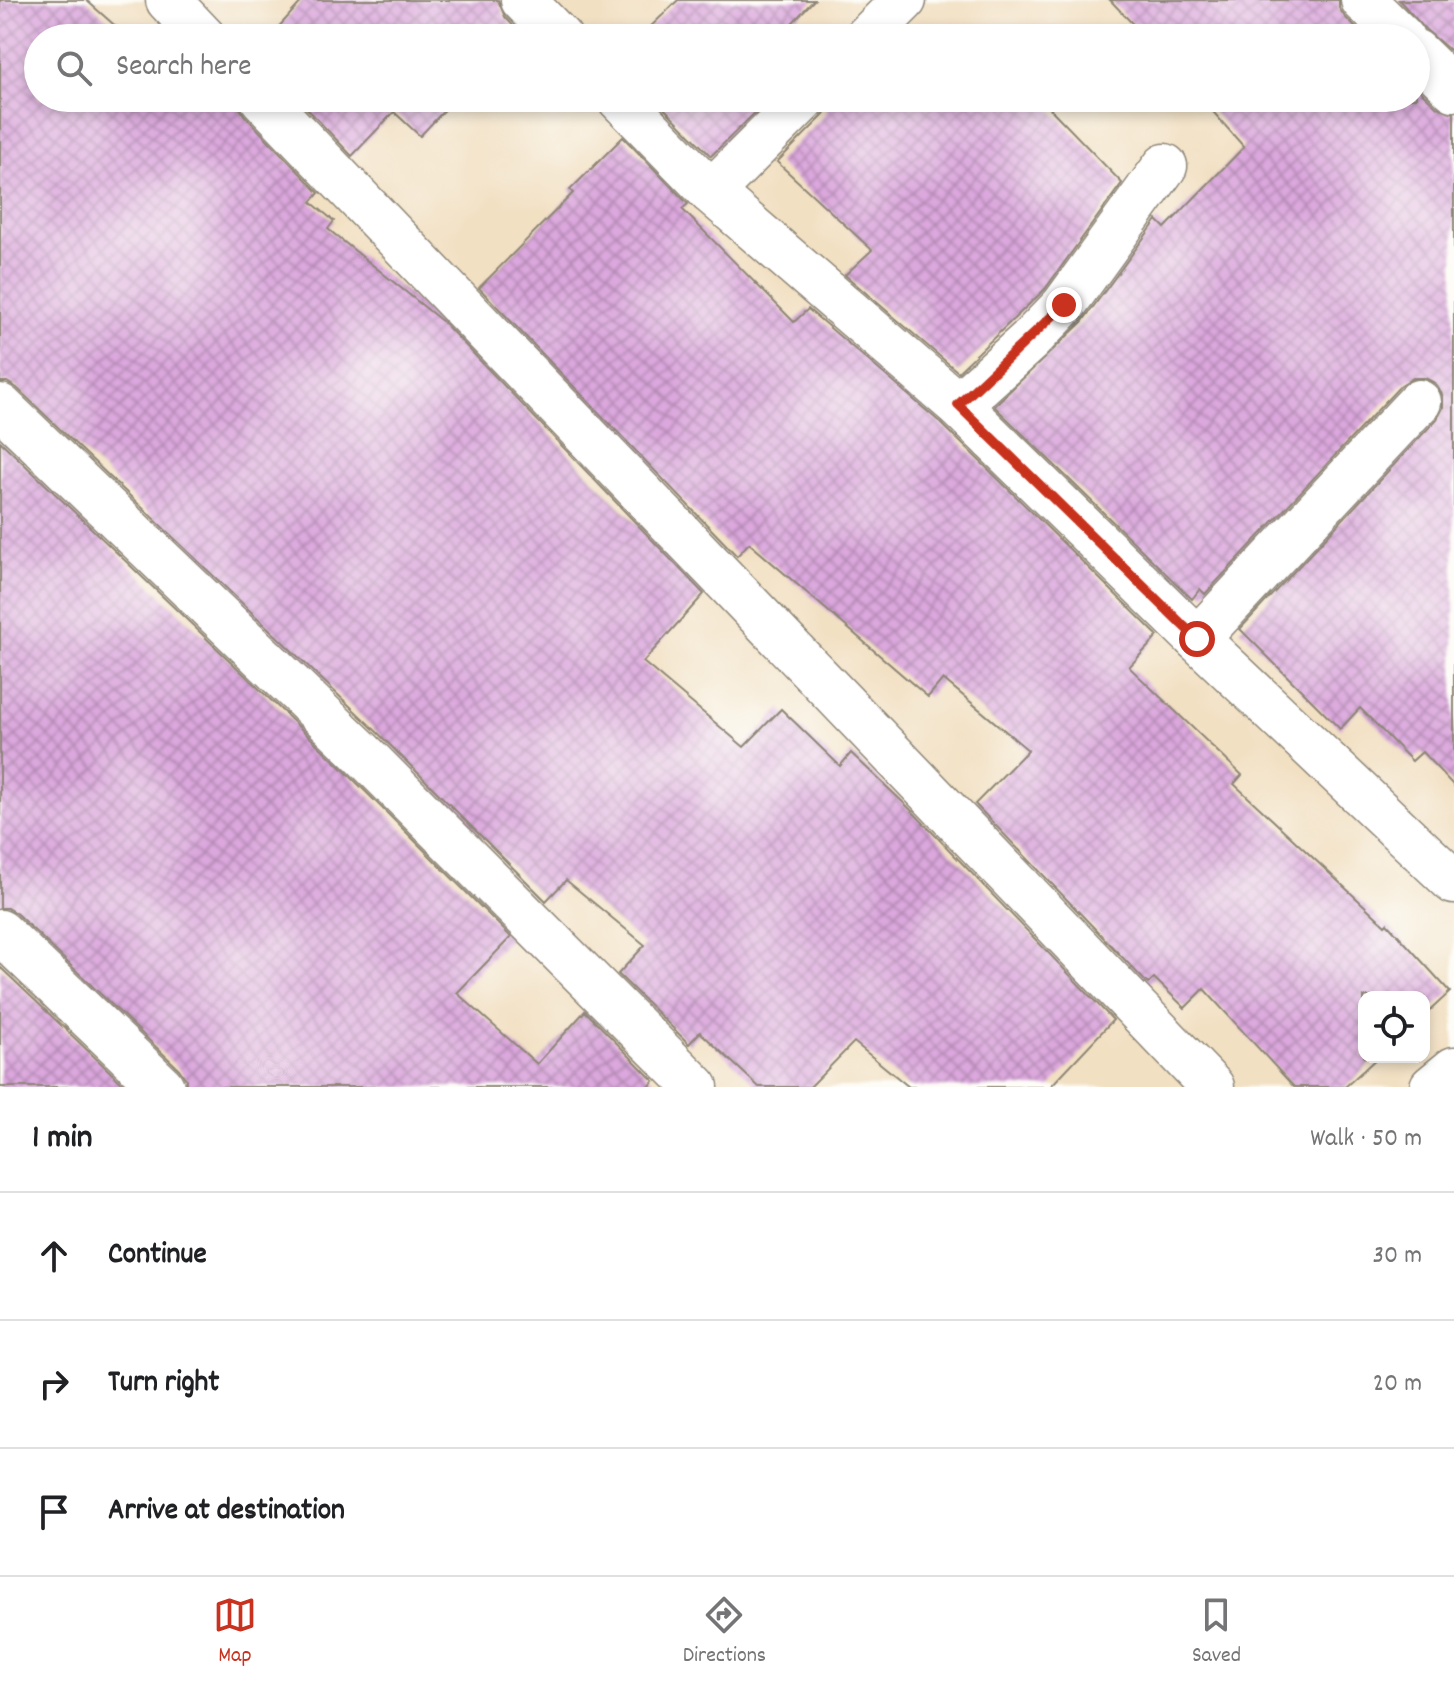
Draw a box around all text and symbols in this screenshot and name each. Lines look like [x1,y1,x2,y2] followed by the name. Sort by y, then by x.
[24,24,1430,112] search box
[52,46,96,90] icon: search
[116,47,252,90] text: Search here
[1046,287,1082,323] route end
[1179,621,1215,657] route start
[1358,991,1430,1063] map controls
[1358,991,1430,1063] button: locate
[32,1115,93,1164] text: 1 min
[1310,1121,1422,1158] text: Walk · 50 m
[32,1234,76,1278] icon: ahead
[108,1235,207,1278] text: Continue
[1372,1238,1422,1275] text: 30 m
[32,1362,76,1406] icon: right
[108,1363,219,1406] text: Turn right
[1373,1366,1422,1403] text: 20 m
[32,1490,76,1534] icon: arrive
[108,1491,345,1534] text: Arrive at destination
[213,1593,257,1672] tab: Map
[683,1593,766,1672] tab: Directions
[1192,1593,1241,1672] tab: Saved

